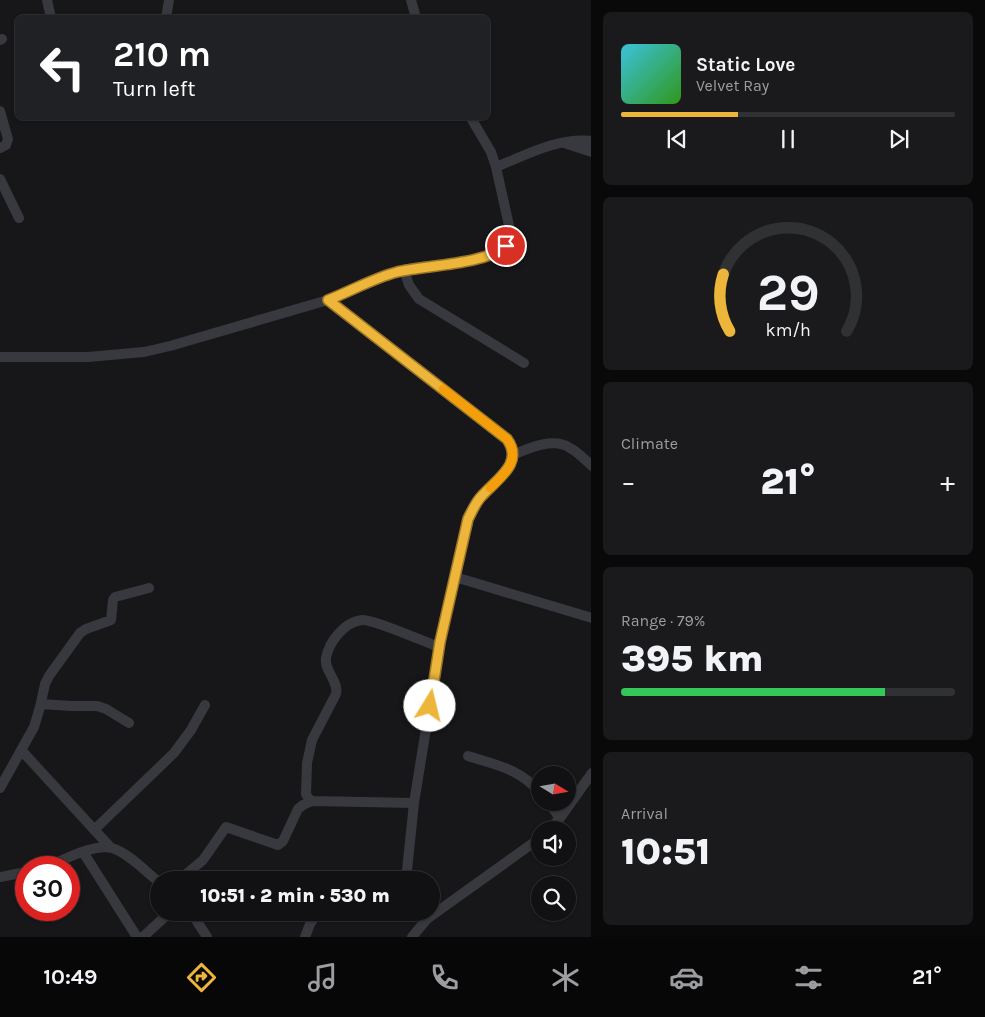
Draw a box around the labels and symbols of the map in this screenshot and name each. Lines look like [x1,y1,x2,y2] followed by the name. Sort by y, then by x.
[485,225,527,267] pin
[403,679,455,731] position arrow
[531,766,576,811] north arrow
[15,856,80,921] speed limit sign: 30

